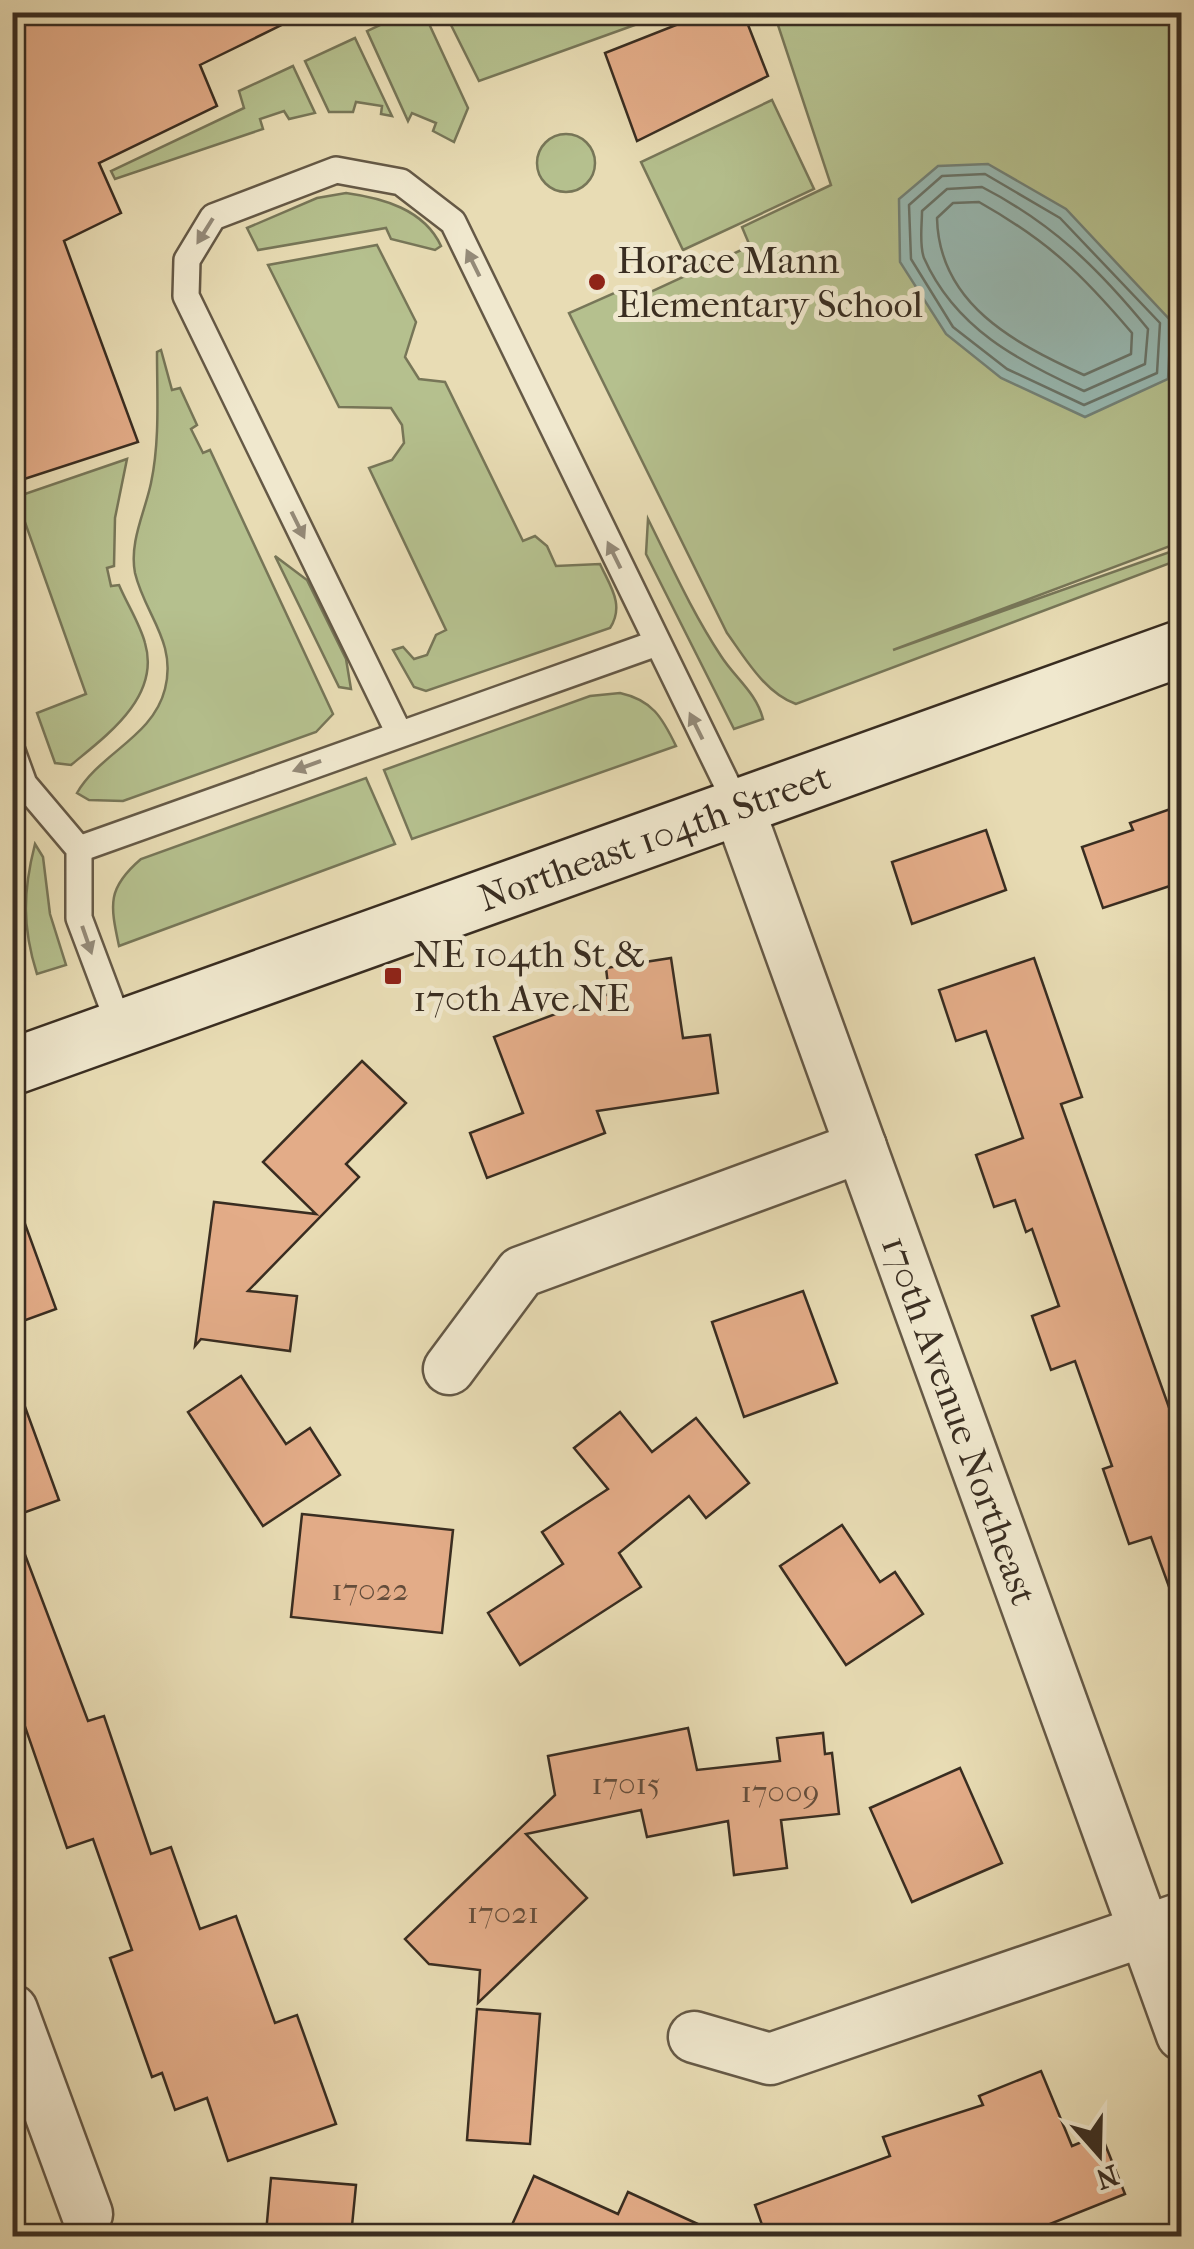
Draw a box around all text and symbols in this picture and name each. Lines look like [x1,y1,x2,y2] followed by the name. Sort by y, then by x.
[196,218,214,245] one-way arrow
[617,238,923,327] place label: Horace Mann Elementary School
[465,248,482,277] one-way arrow
[586,271,608,293] marker: Horace Mann Elementary School
[289,511,306,540] one-way arrow
[606,541,623,570] one-way arrow
[688,711,705,740] one-way arrow
[472,753,836,921] street label: Northeast 104th Street
[292,759,322,774] one-way arrow
[80,926,95,956] one-way arrow
[413,932,645,1021] place label: NE 104th St & 170th Ave NE
[382,965,404,987] marker: NE 104th St & 170th Ave NE
[872,1230,1047,1611] street label: 170th Avenue Northeast
[331,1571,409,1608] house number: 17022
[591,1765,661,1802] house number: 17015
[741,1773,819,1810] house number: 17009
[467,1894,539,1931] house number: 17021
[1049,2104,1149,2204] north arrow
[1091,2158,1123,2196] text: N

